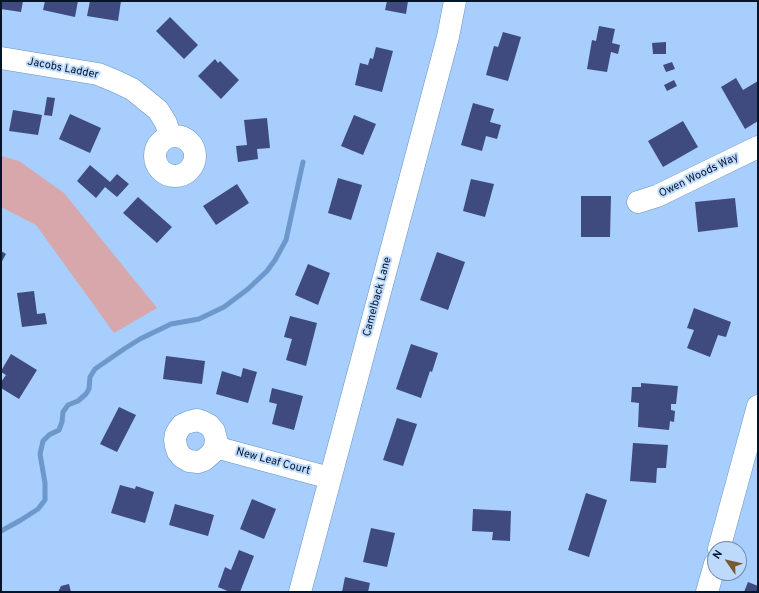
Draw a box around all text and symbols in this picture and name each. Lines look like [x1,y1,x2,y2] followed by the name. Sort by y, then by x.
[26,56,100,82] street label: Jacobs Ladder
[657,151,741,201] street label: Owen Woods Way
[361,256,395,338] street label: Camelback Lane
[234,446,312,478] street label: New Leaf Court
[707,541,747,581] north arrow
[710,548,726,562] text: N

